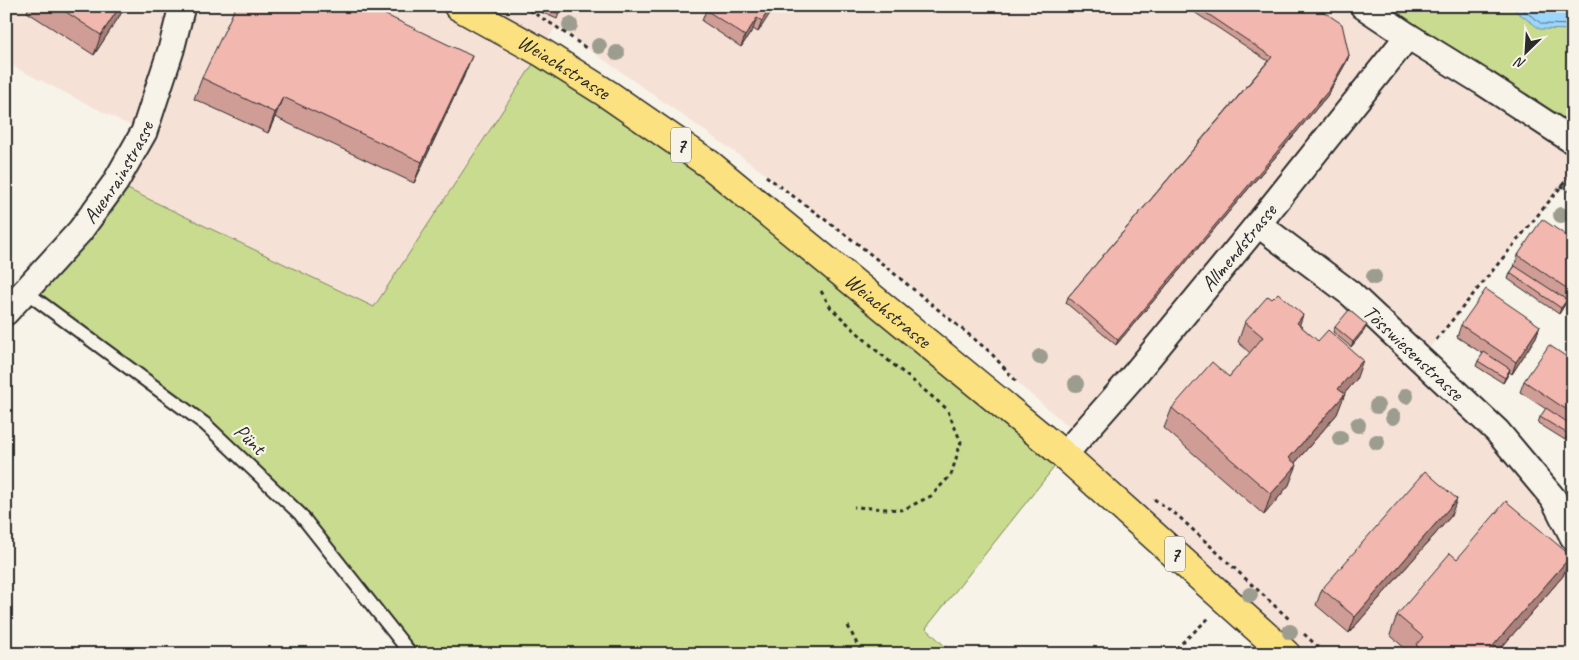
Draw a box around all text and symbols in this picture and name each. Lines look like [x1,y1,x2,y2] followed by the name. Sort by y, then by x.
[1502,28,1552,78] north arrow
[513,29,616,106] street label: Weiachstrasse
[1511,53,1528,73] text: N
[77,117,160,228] street label: Auenrainstrasse
[671,128,691,162] road number: 7
[1195,198,1283,297] street label: Allmendstrasse
[839,268,937,354] street label: Weiachstrasse
[1358,299,1470,407] street label: Tösswiesenstrasse
[229,418,273,461] street label: Pünt
[1165,536,1185,572] road number: 7

